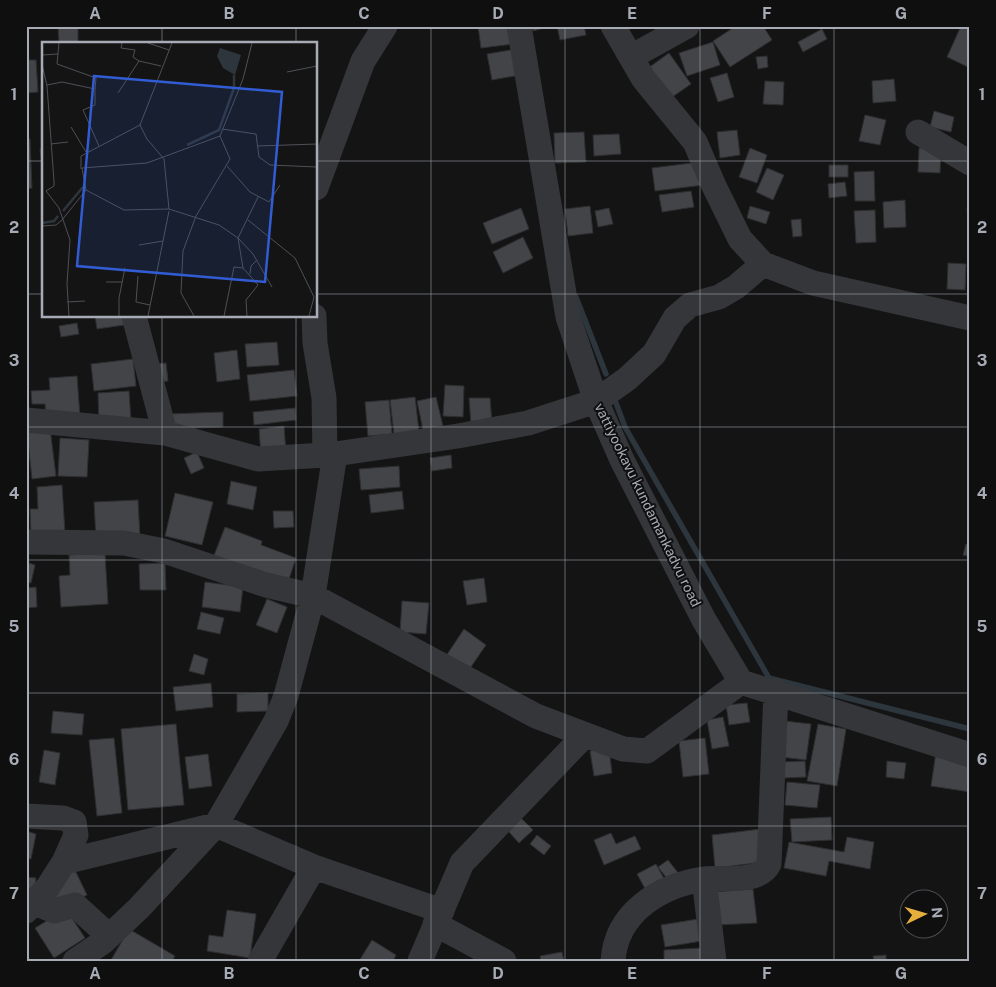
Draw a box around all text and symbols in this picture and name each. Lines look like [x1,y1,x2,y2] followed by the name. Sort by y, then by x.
[89,4,101,23] text: A
[224,4,235,23] text: B
[358,4,370,23] text: C
[492,4,504,23] text: D
[627,4,637,23] text: E
[762,4,772,23] text: F
[895,4,907,23] text: G
[42,42,318,318] inset map
[11,85,17,104] text: 1
[979,85,985,104] text: 1
[9,218,19,237] text: 2
[977,218,987,237] text: 2
[9,351,19,370] text: 3
[977,351,987,370] text: 3
[592,401,704,609] street label: vattiyookavu kundamankadvu road
[9,484,20,503] text: 4
[977,484,988,503] text: 4
[9,617,20,636] text: 5
[977,617,988,636] text: 5
[9,750,19,769] text: 6
[977,750,987,769] text: 6
[9,884,19,903] text: 7
[977,884,987,903] text: 7
[898,890,948,940] north arrow
[929,907,945,919] text: N
[89,964,101,983] text: A
[224,964,235,983] text: B
[358,964,370,983] text: C
[492,964,504,983] text: D
[627,964,637,983] text: E
[762,964,772,983] text: F
[895,964,907,983] text: G

